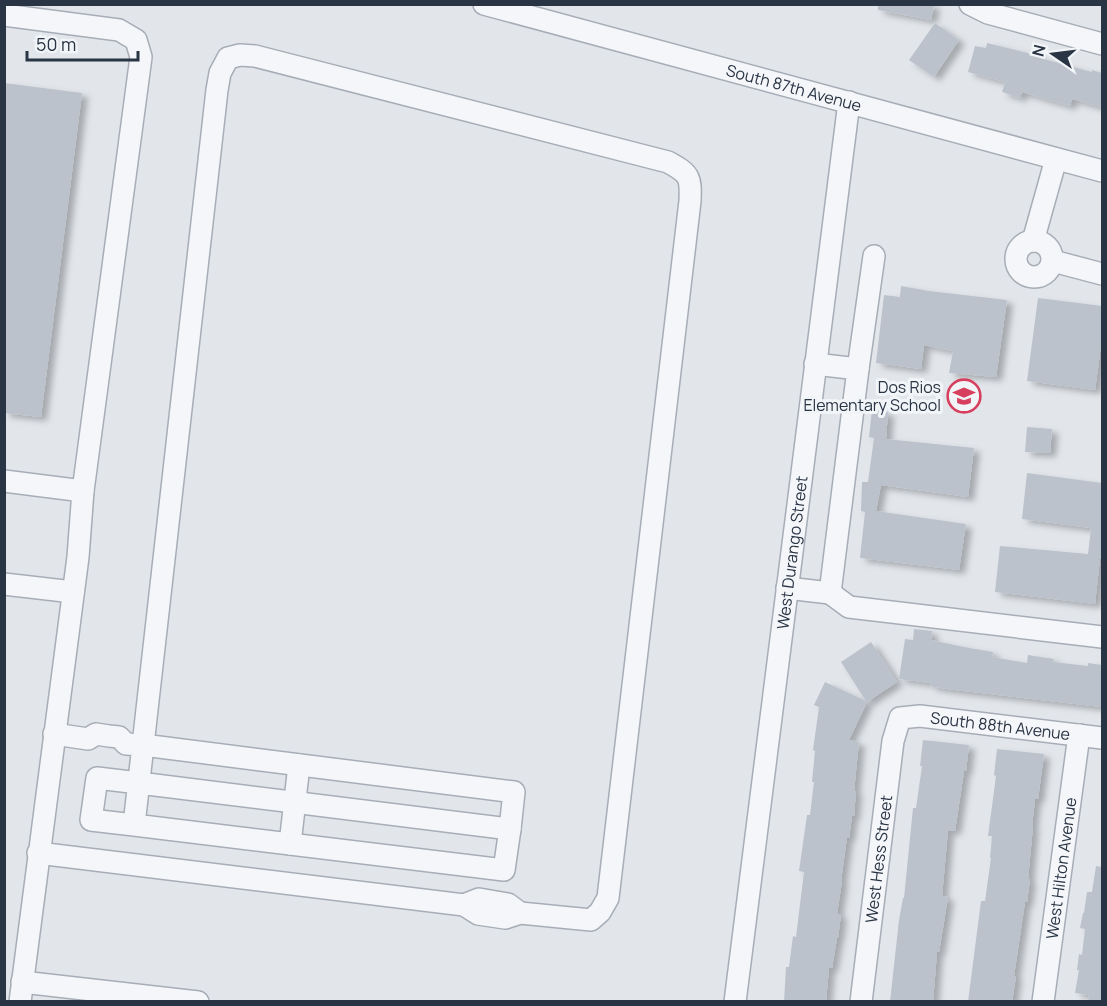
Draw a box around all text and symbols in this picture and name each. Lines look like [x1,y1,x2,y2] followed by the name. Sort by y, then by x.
[27,24,138,62] scale bar
[1023,24,1083,84] north arrow
[36,32,76,56] text: 50 m
[1026,42,1051,59] text: N
[724,59,864,117] street label: South 87th Avenue
[803,376,941,416] place label: Dos Rios Elementary School
[946,378,982,414] school or university icon: Dos Rios Elementary School
[771,474,813,631] street label: West Durango Street
[929,706,1071,745] street label: South 88th Avenue
[860,794,897,924] street label: West Hess Street
[1041,796,1081,941] street label: West Hilton Avenue

